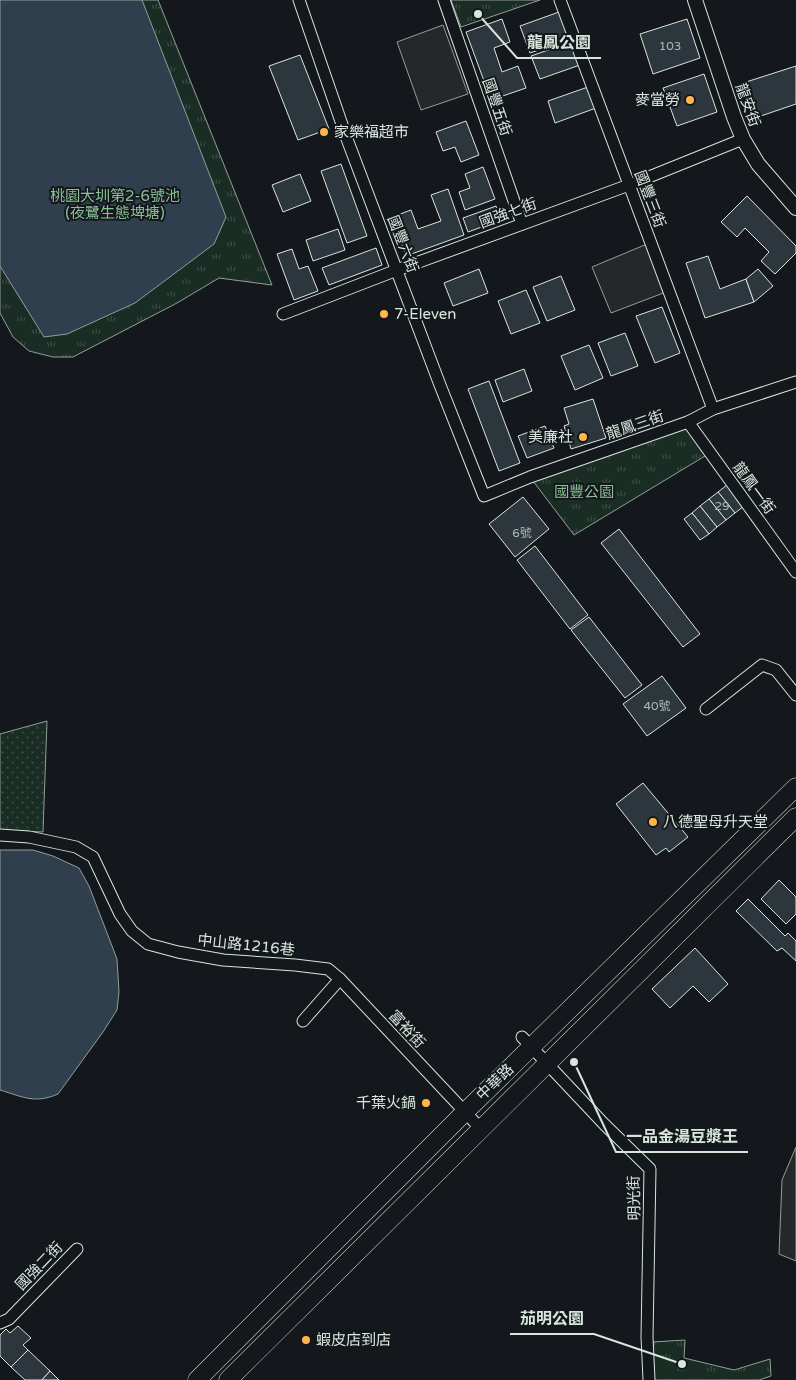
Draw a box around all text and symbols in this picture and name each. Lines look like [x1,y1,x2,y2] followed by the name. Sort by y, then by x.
[517,27,601,58] callout: 龍鳳公園
[527,33,591,53] text: 龍鳳公園
[659,39,681,53] house number: 103
[479,76,515,138] street label: 國豐五街
[732,81,764,129] street label: 龍安街
[635,91,680,109] place label: 麥當勞
[684,94,696,106] marker: 麥當勞
[334,123,409,141] place label: 家樂福超市
[318,126,330,138] marker: 家樂福超市
[631,168,669,230] street label: 國豐三街
[50,187,180,222] park label: 桃園大圳第2-6號池 (夜鷺生態埤塘)
[477,194,539,232] street label: 國強七街
[384,213,422,275] street label: 國豐六街
[394,305,456,323] place label: 7-Eleven
[378,308,390,320] marker: 7-Eleven
[604,407,666,443] street label: 龍鳳三街
[528,428,573,446] place label: 美廉社
[577,431,589,443] marker: 美廉社
[729,458,779,518] street label: 龍鳳一街
[554,483,614,501] park label: 國豐公園
[714,499,730,513] house number: 29
[512,526,532,540] house number: 6號
[643,699,671,713] house number: 40號
[663,813,768,831] place label: 八德聖母升天堂
[647,816,659,828] marker: 八德聖母升天堂
[196,931,296,959] street label: 中山路1216巷
[385,1006,429,1052] street label: 富裕街
[473,1060,517,1104] street label: 中華路
[356,1094,416,1112] place label: 千葉火鍋
[420,1097,432,1109] marker: 千葉火鍋
[616,1121,748,1152] callout: 一品金湯豆漿王
[626,1127,738,1147] text: 一品金湯豆漿王
[625,1175,643,1221] street label: 明光街
[12,1238,66,1294] street label: 國強二街
[510,1303,594,1334] callout: 茄明公園
[520,1309,584,1329] text: 茄明公園
[316,1331,391,1349] place label: 蝦皮店到店
[300,1334,312,1346] marker: 蝦皮店到店

